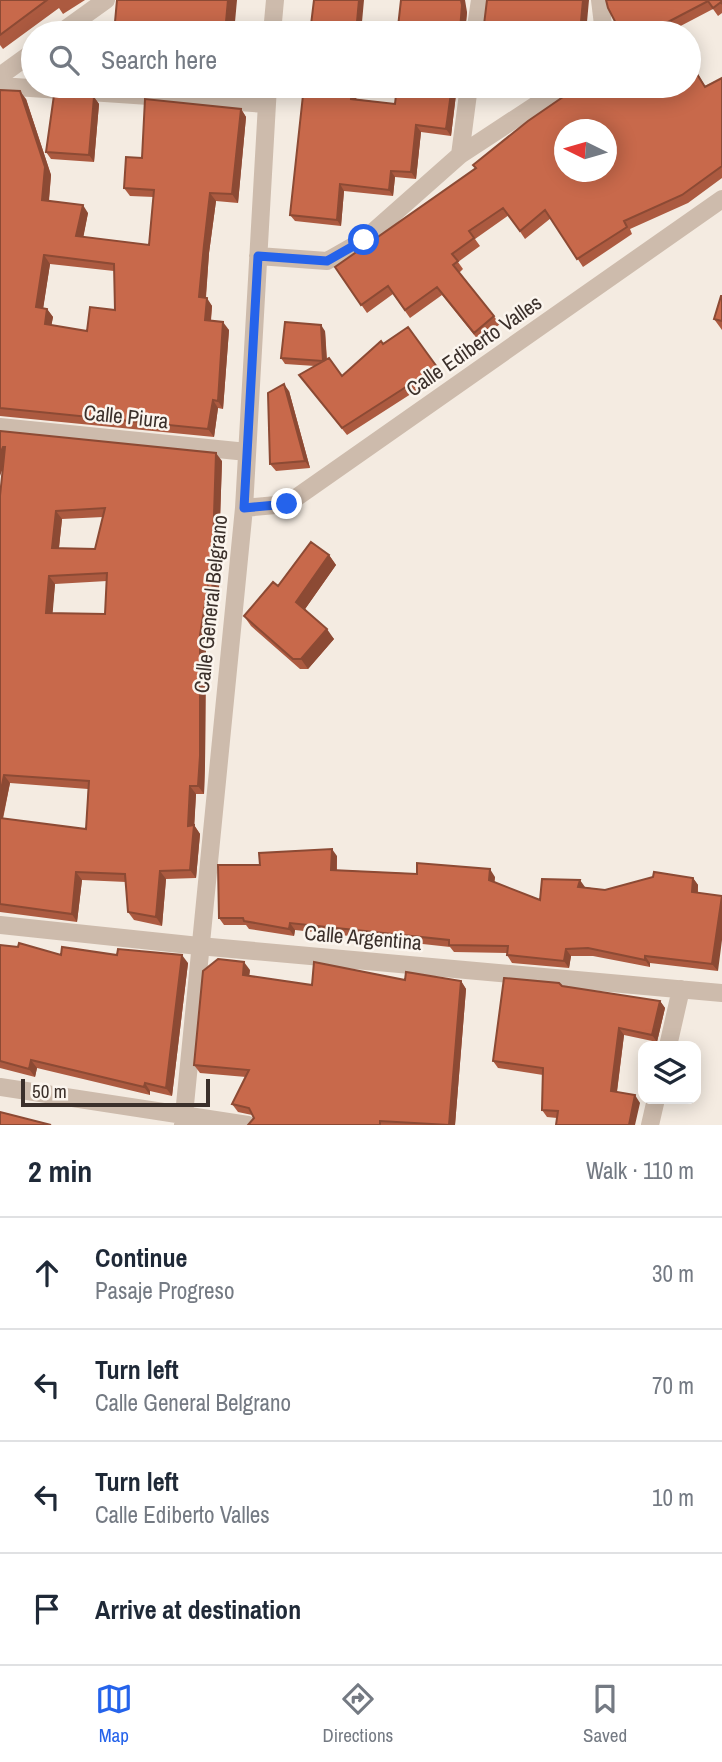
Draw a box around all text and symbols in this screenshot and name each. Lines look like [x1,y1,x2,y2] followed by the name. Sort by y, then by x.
[21,21,701,98] search box
[45,41,83,79] icon: search
[101,42,217,77] text: Search here
[554,119,617,182] north arrow
[348,224,379,255] route start
[400,288,547,403] street label: Calle Ediberto Valles
[82,398,170,435] street label: Calle Piura
[271,488,302,519] route end
[187,513,234,694] street label: Calle General Belgrano
[303,918,423,957] street label: Calle Argentina
[638,1041,701,1104] map controls
[638,1041,701,1104] button: layers
[21,1076,210,1108] scale bar
[32,1078,67,1104] text: 50 m
[28,1151,92,1191] text: 2 min
[586,1155,694,1186] text: Walk · 110 m
[95,1240,187,1275] text: Continue
[28,1254,66,1292] icon: ahead
[652,1258,694,1289] text: 30 m
[95,1275,234,1306] text: Pasaje Progreso
[95,1352,179,1387] text: Turn left
[28,1366,66,1404] icon: left
[652,1370,694,1401] text: 70 m
[95,1387,291,1418] text: Calle General Belgrano
[95,1464,179,1499] text: Turn left
[28,1478,66,1516] icon: left
[652,1482,694,1513] text: 10 m
[95,1499,270,1530] text: Calle Ediberto Valles
[28,1590,66,1628] icon: arrive
[95,1592,301,1627] text: Arrive at destination
[95,1680,133,1748] tab: Map
[322,1680,393,1748] tab: Directions
[583,1680,627,1748] tab: Saved

